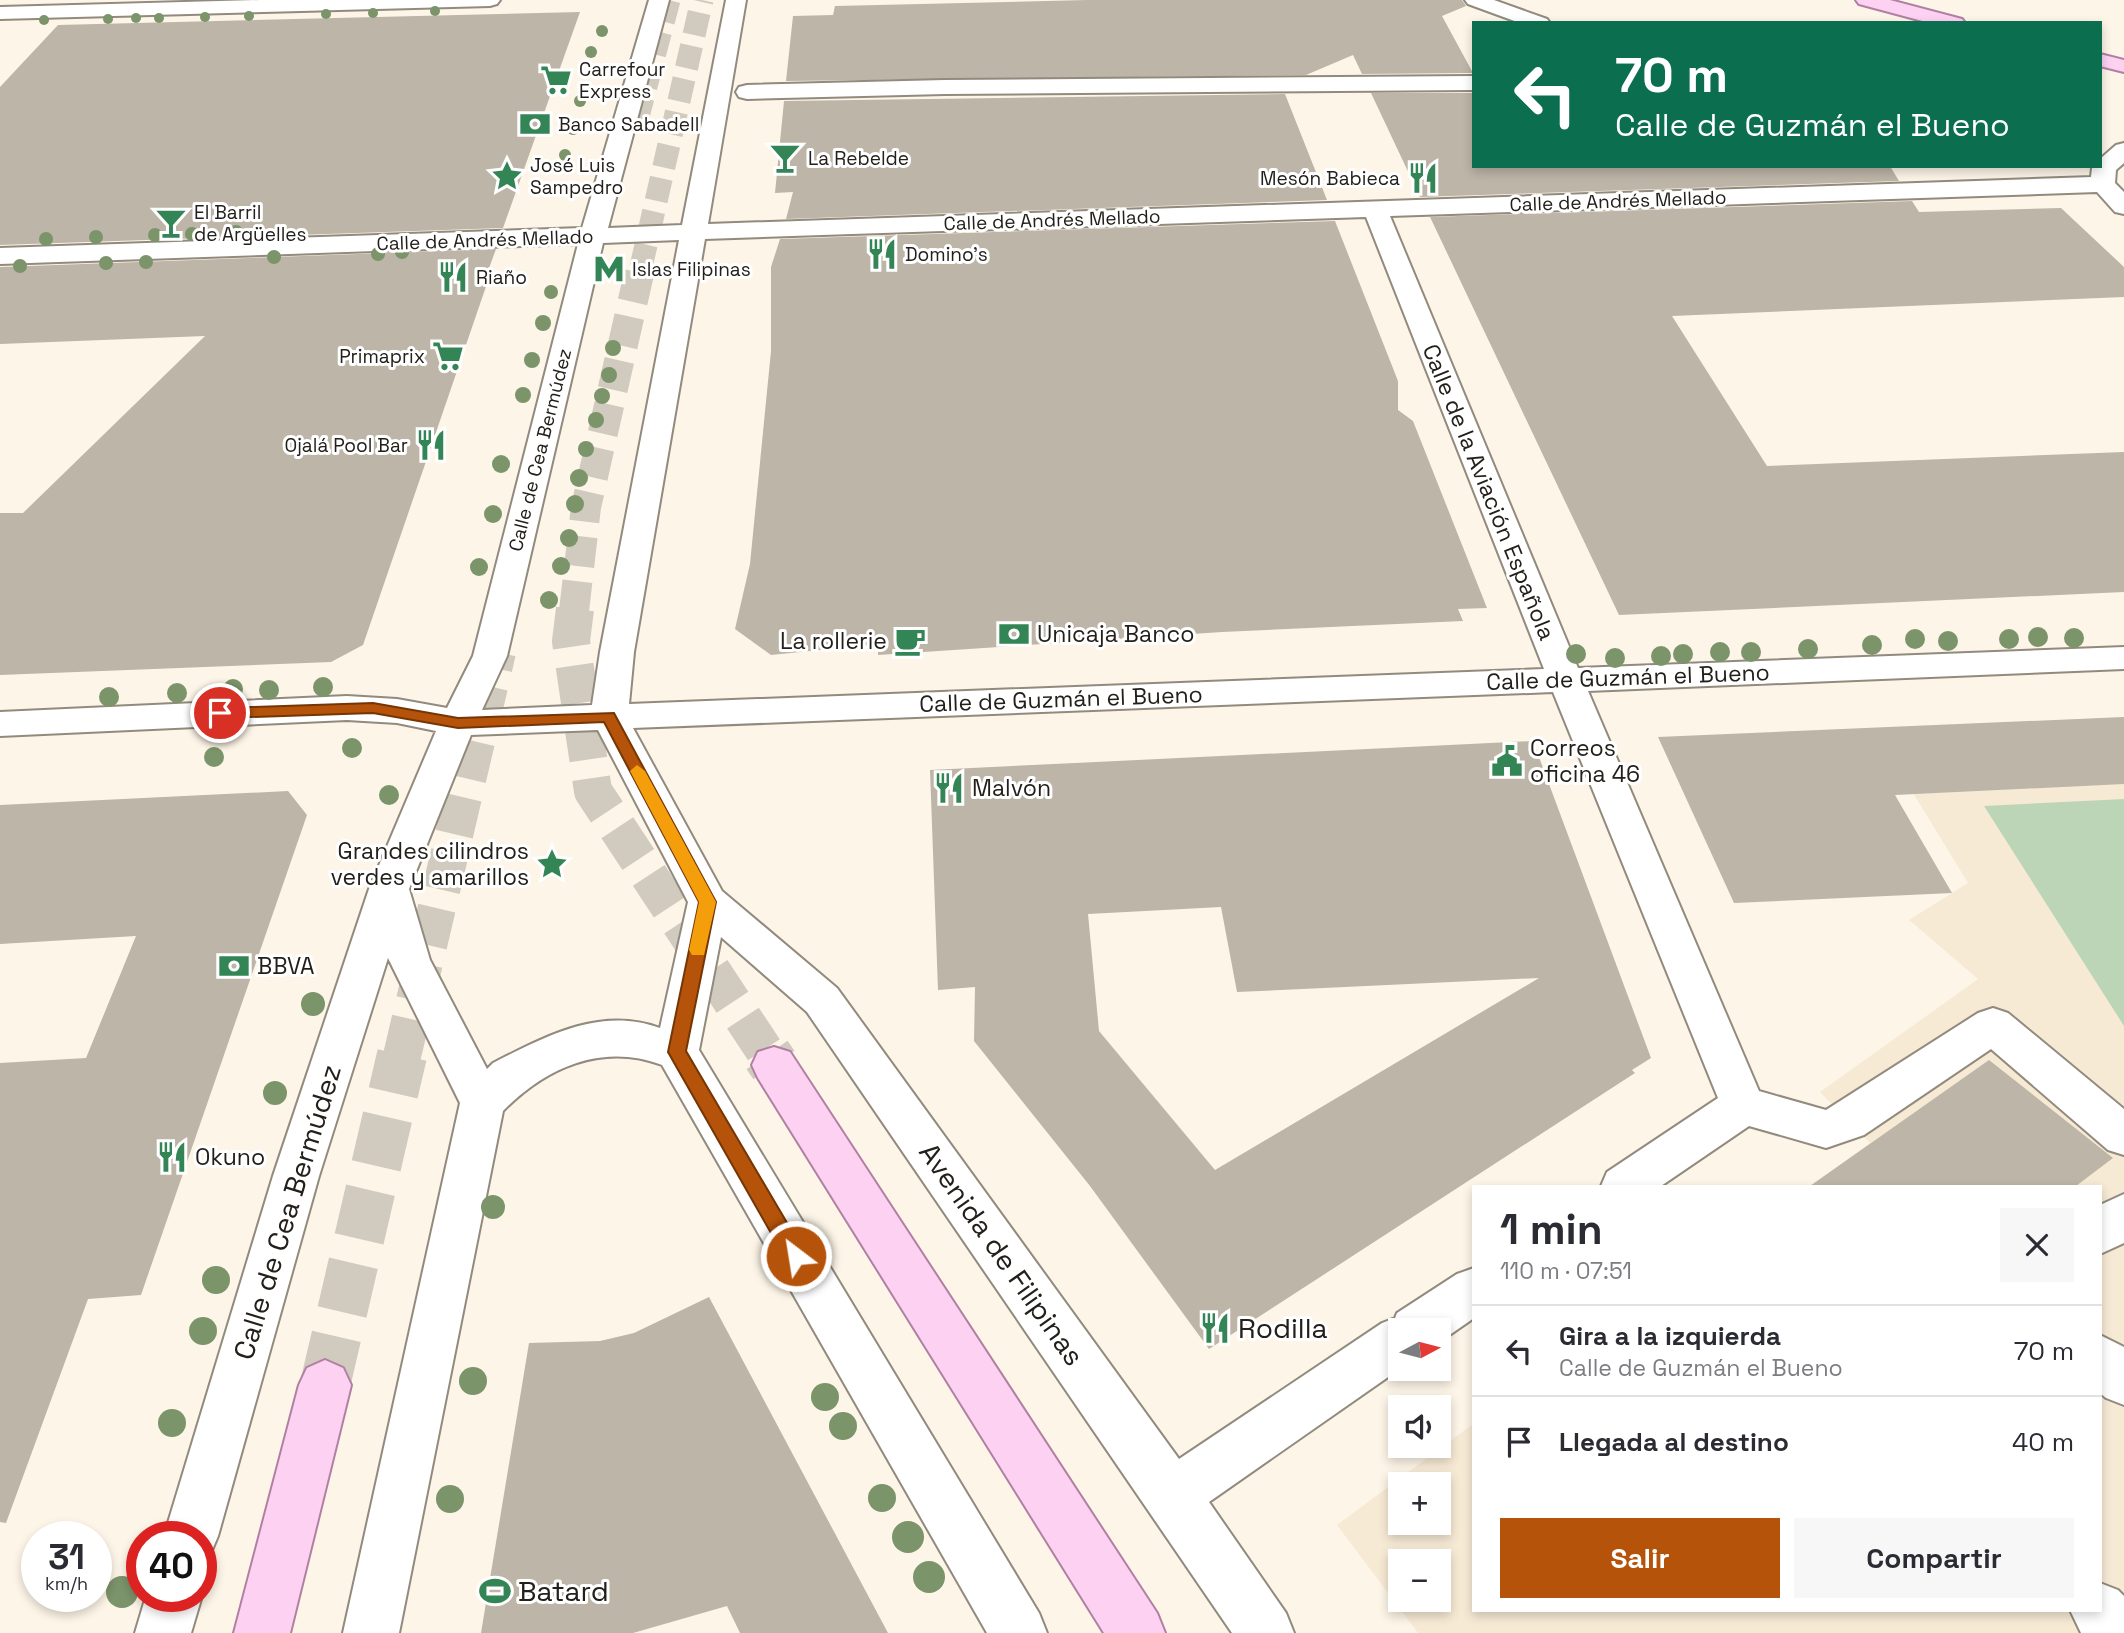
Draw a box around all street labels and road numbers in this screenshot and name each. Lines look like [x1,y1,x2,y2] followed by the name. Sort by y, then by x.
[1509,185,1727,217] street label: Calle de Andrés Mellado
[943,204,1161,236] street label: Calle de Andrés Mellado
[376,224,594,256] street label: Calle de Andrés Mellado
[1416,340,1562,644] street label: Calle de la Aviación Española
[503,346,577,554] street label: Calle de Cea Bermúdez
[1486,657,1770,697] street label: Calle de Guzmán el Bueno
[919,679,1203,719] street label: Calle de Guzmán el Bueno
[225,1060,349,1364] street label: Calle de Cea Bermúdez
[912,1136,1092,1372] street label: Avenida de Filipinas

